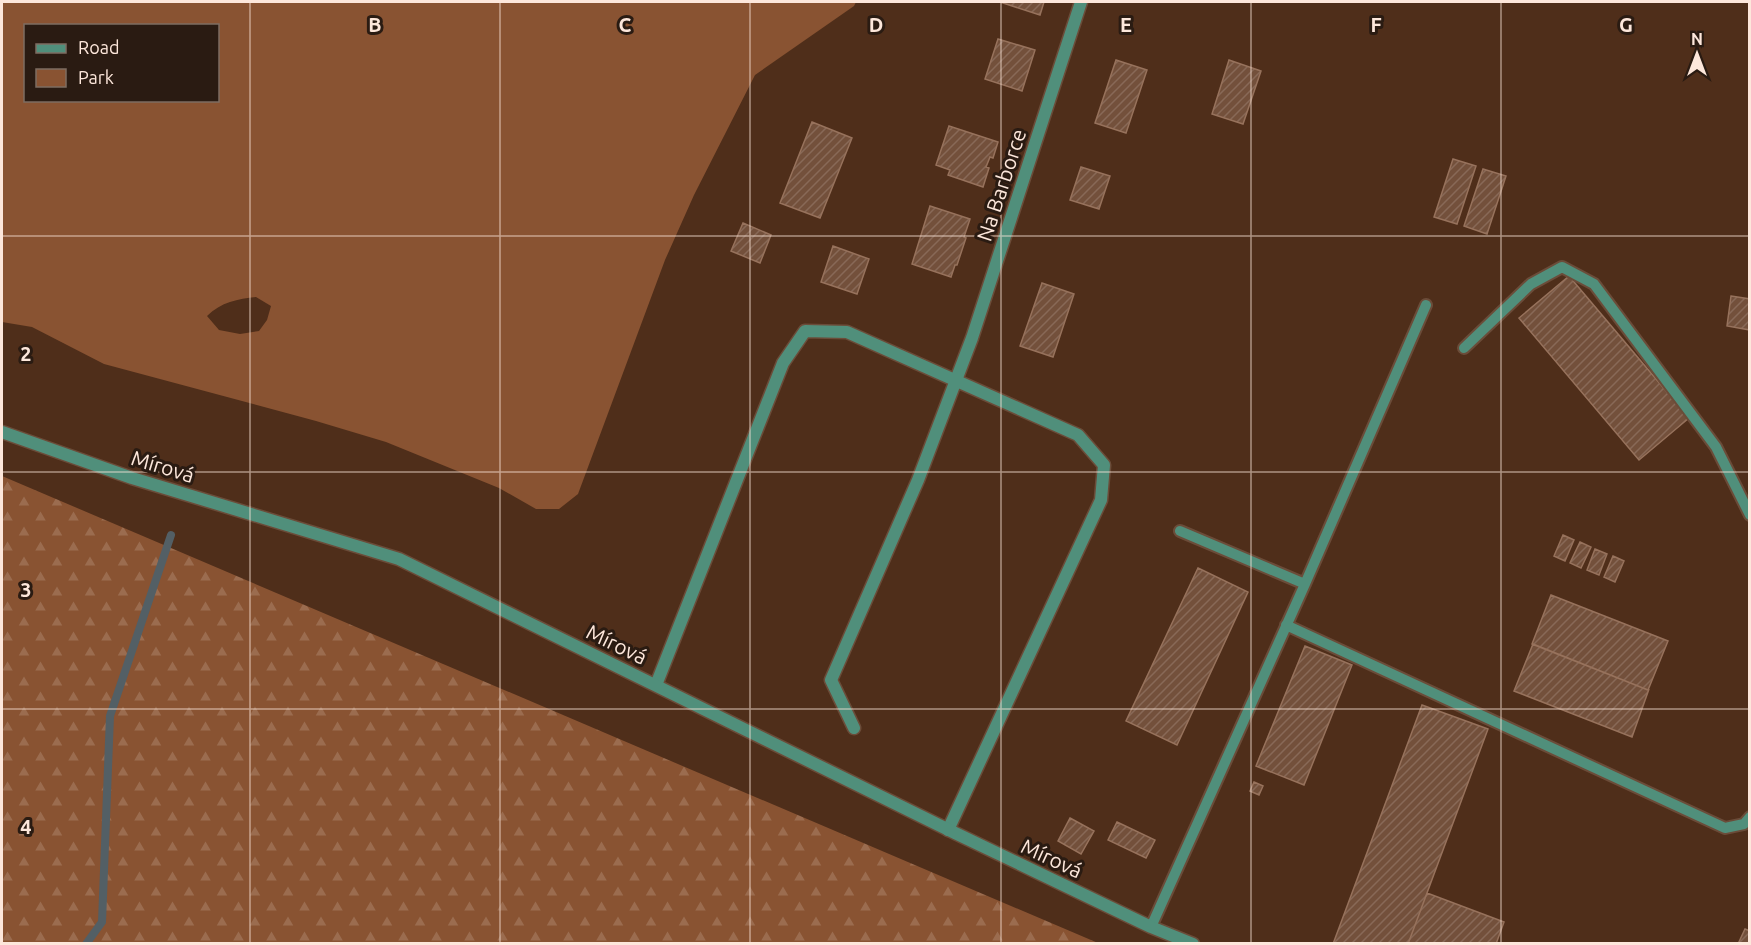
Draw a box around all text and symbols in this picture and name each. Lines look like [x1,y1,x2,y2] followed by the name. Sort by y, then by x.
[368,13,382,36] text: B
[619,13,632,36] text: C
[869,13,883,36] text: D
[1120,13,1132,36] text: E
[1370,13,1382,36] text: F
[1619,13,1633,36] text: G
[24,24,219,102] legend
[1667,24,1727,84] north arrow
[1691,30,1703,48] text: N
[78,37,120,57] text: Road
[78,67,114,87] text: Park
[972,126,1030,244] street label: Na Barborce
[20,342,32,365] text: 2
[129,445,197,487] street label: Mírová
[20,578,32,601] text: 3
[583,619,651,669] street label: Mírová
[20,815,32,838] text: 4
[1018,833,1086,883] street label: Mírová

